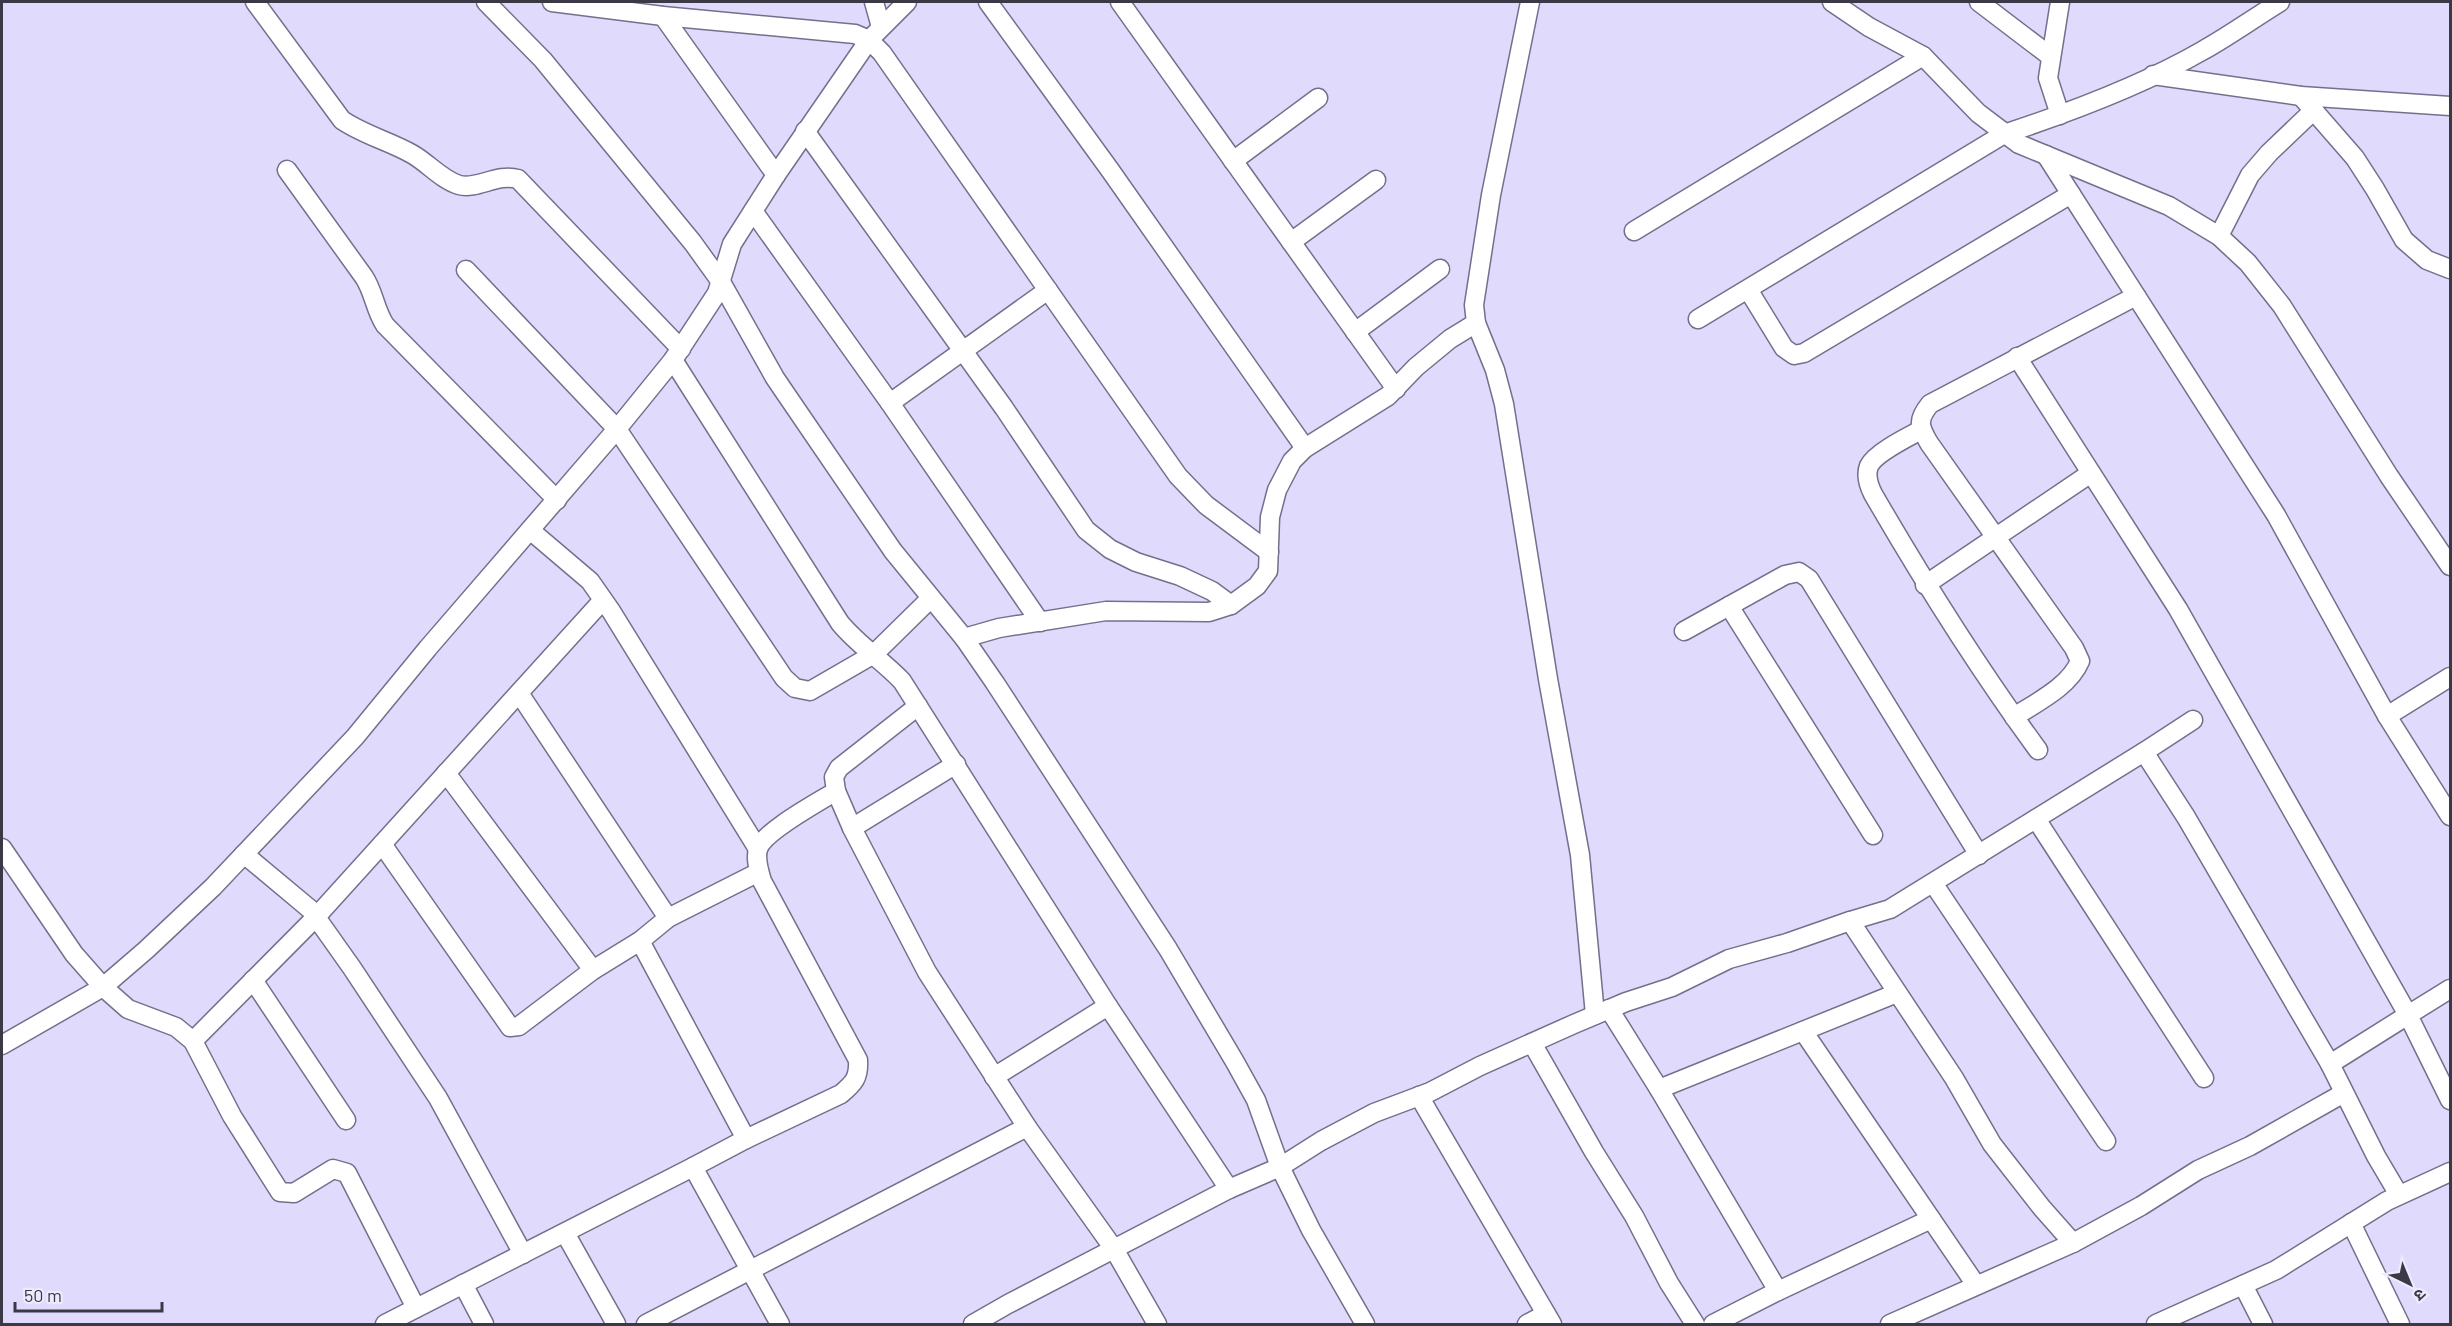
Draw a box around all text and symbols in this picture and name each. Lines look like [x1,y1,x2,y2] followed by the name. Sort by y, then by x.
[2380,1254,2440,1314] north arrow
[15,1275,162,1313] scale bar
[24,1284,62,1306] text: 50 m
[2410,1285,2430,1306] text: उ

